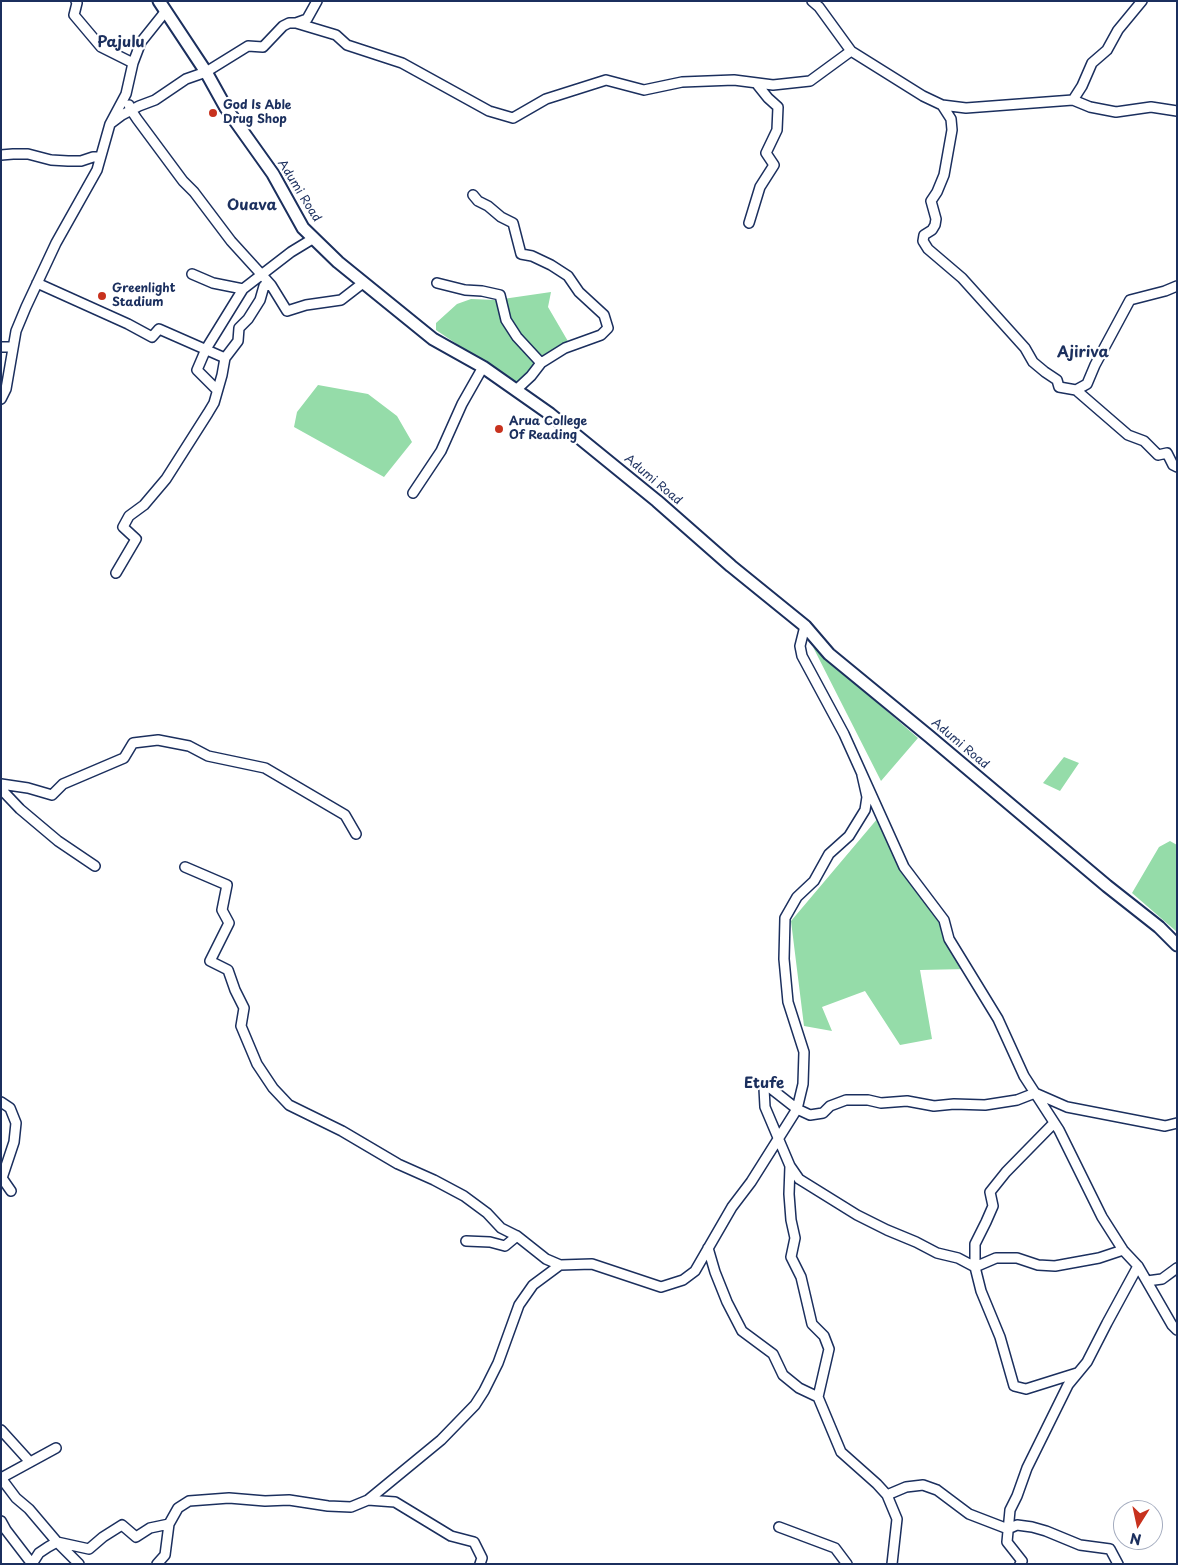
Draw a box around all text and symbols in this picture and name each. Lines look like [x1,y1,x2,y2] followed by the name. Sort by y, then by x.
[97,34,145,52] district label: Pajulu
[223,99,291,127] place label: God Is Able Drug Shop
[207,107,219,119] marker: God Is Able Drug Shop
[274,157,324,225] street label: Adumi Road
[227,197,277,215] district label: Ouava
[112,282,176,310] place label: Greenlight Stadium
[96,290,108,302] marker: Greenlight Stadium
[1057,344,1109,362] district label: Ajiriva
[509,415,587,443] place label: Arua College Of Reading
[493,423,505,435] marker: Arua College Of Reading
[621,452,685,508] street label: Adumi Road
[928,716,992,772] street label: Adumi Road
[744,1075,784,1093] district label: Etufe
[1113,1500,1163,1550] north arrow
[1128,1528,1143,1551] text: N

